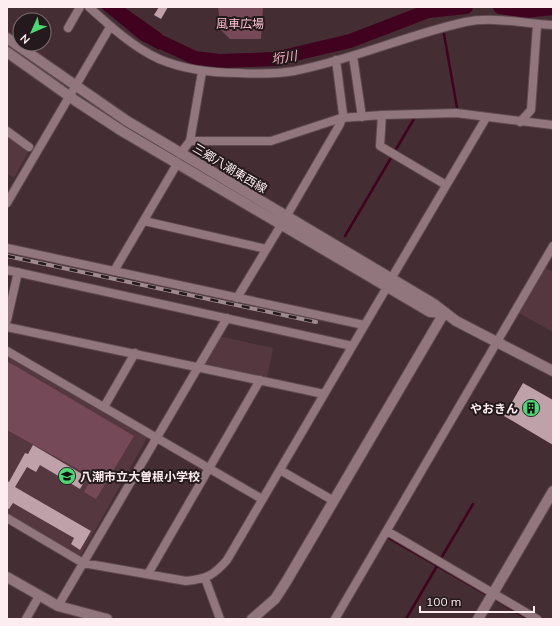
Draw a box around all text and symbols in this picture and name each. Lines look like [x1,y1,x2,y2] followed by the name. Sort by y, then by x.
[12,12,52,52] north arrow
[216,16,264,31] park label: 風車広場
[17,31,33,47] text: N
[270,47,300,67] water label: 垳川
[190,140,270,196] street label: 三郷八潮東西線
[521,398,541,418] building icon: やおきん
[470,401,518,416] place label: やおきん
[57,466,77,486] school or university icon: 八潮市立大曽根小学校
[80,469,200,484] place label: 八潮市立大曽根小学校
[420,588,534,614] scale bar
[426,594,461,609] text: 100 m

